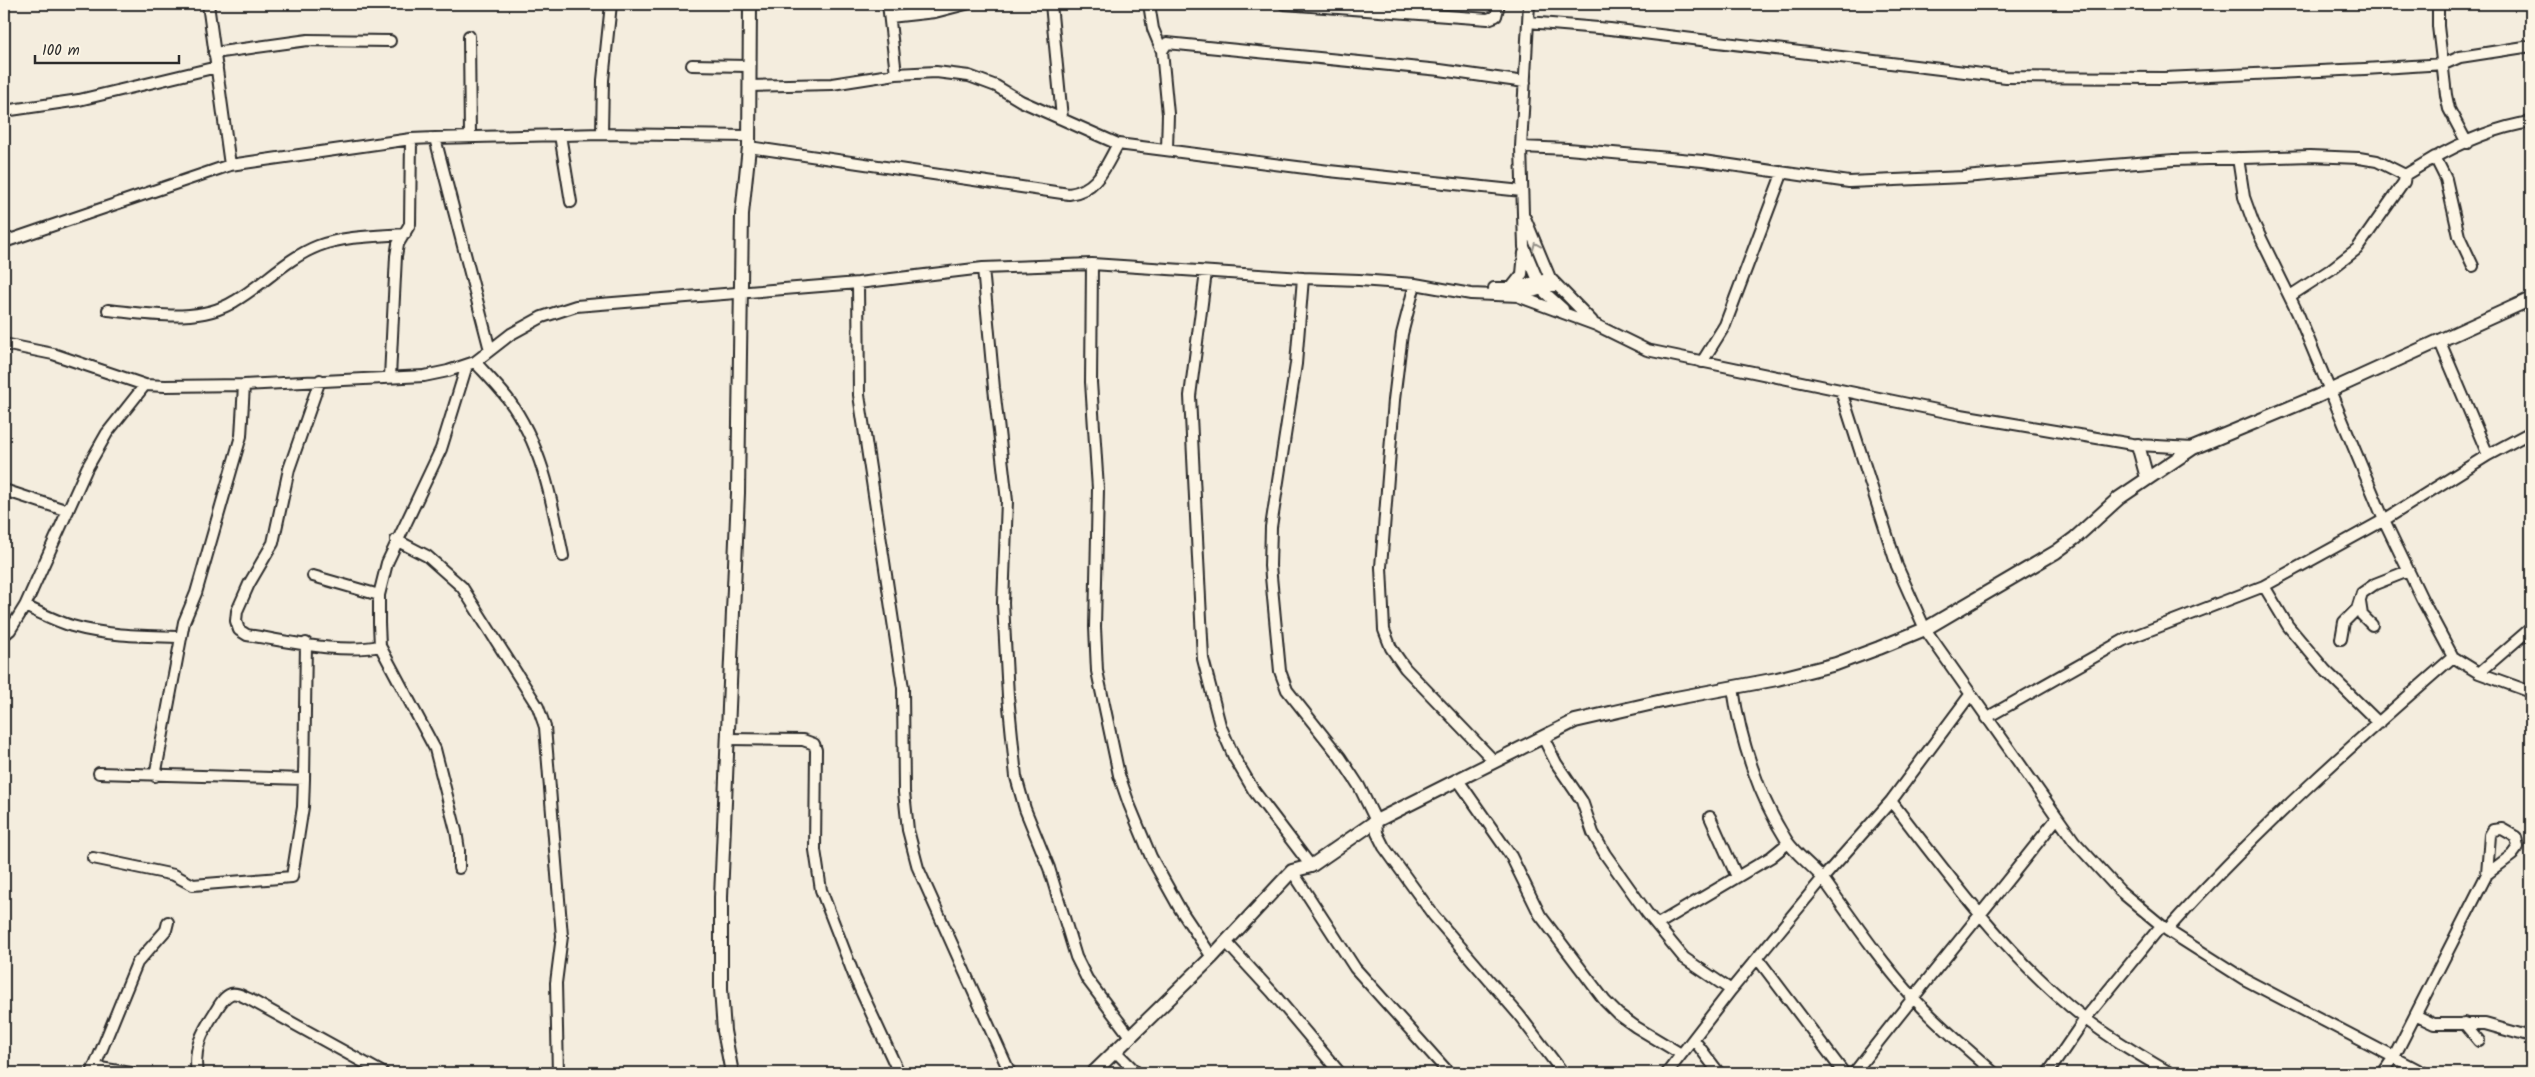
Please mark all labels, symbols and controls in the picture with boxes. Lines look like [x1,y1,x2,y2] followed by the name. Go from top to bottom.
[35,32,179,64] scale bar
[42,39,80,63] text: 100 m
[1532,242,1543,251] one-way arrow

